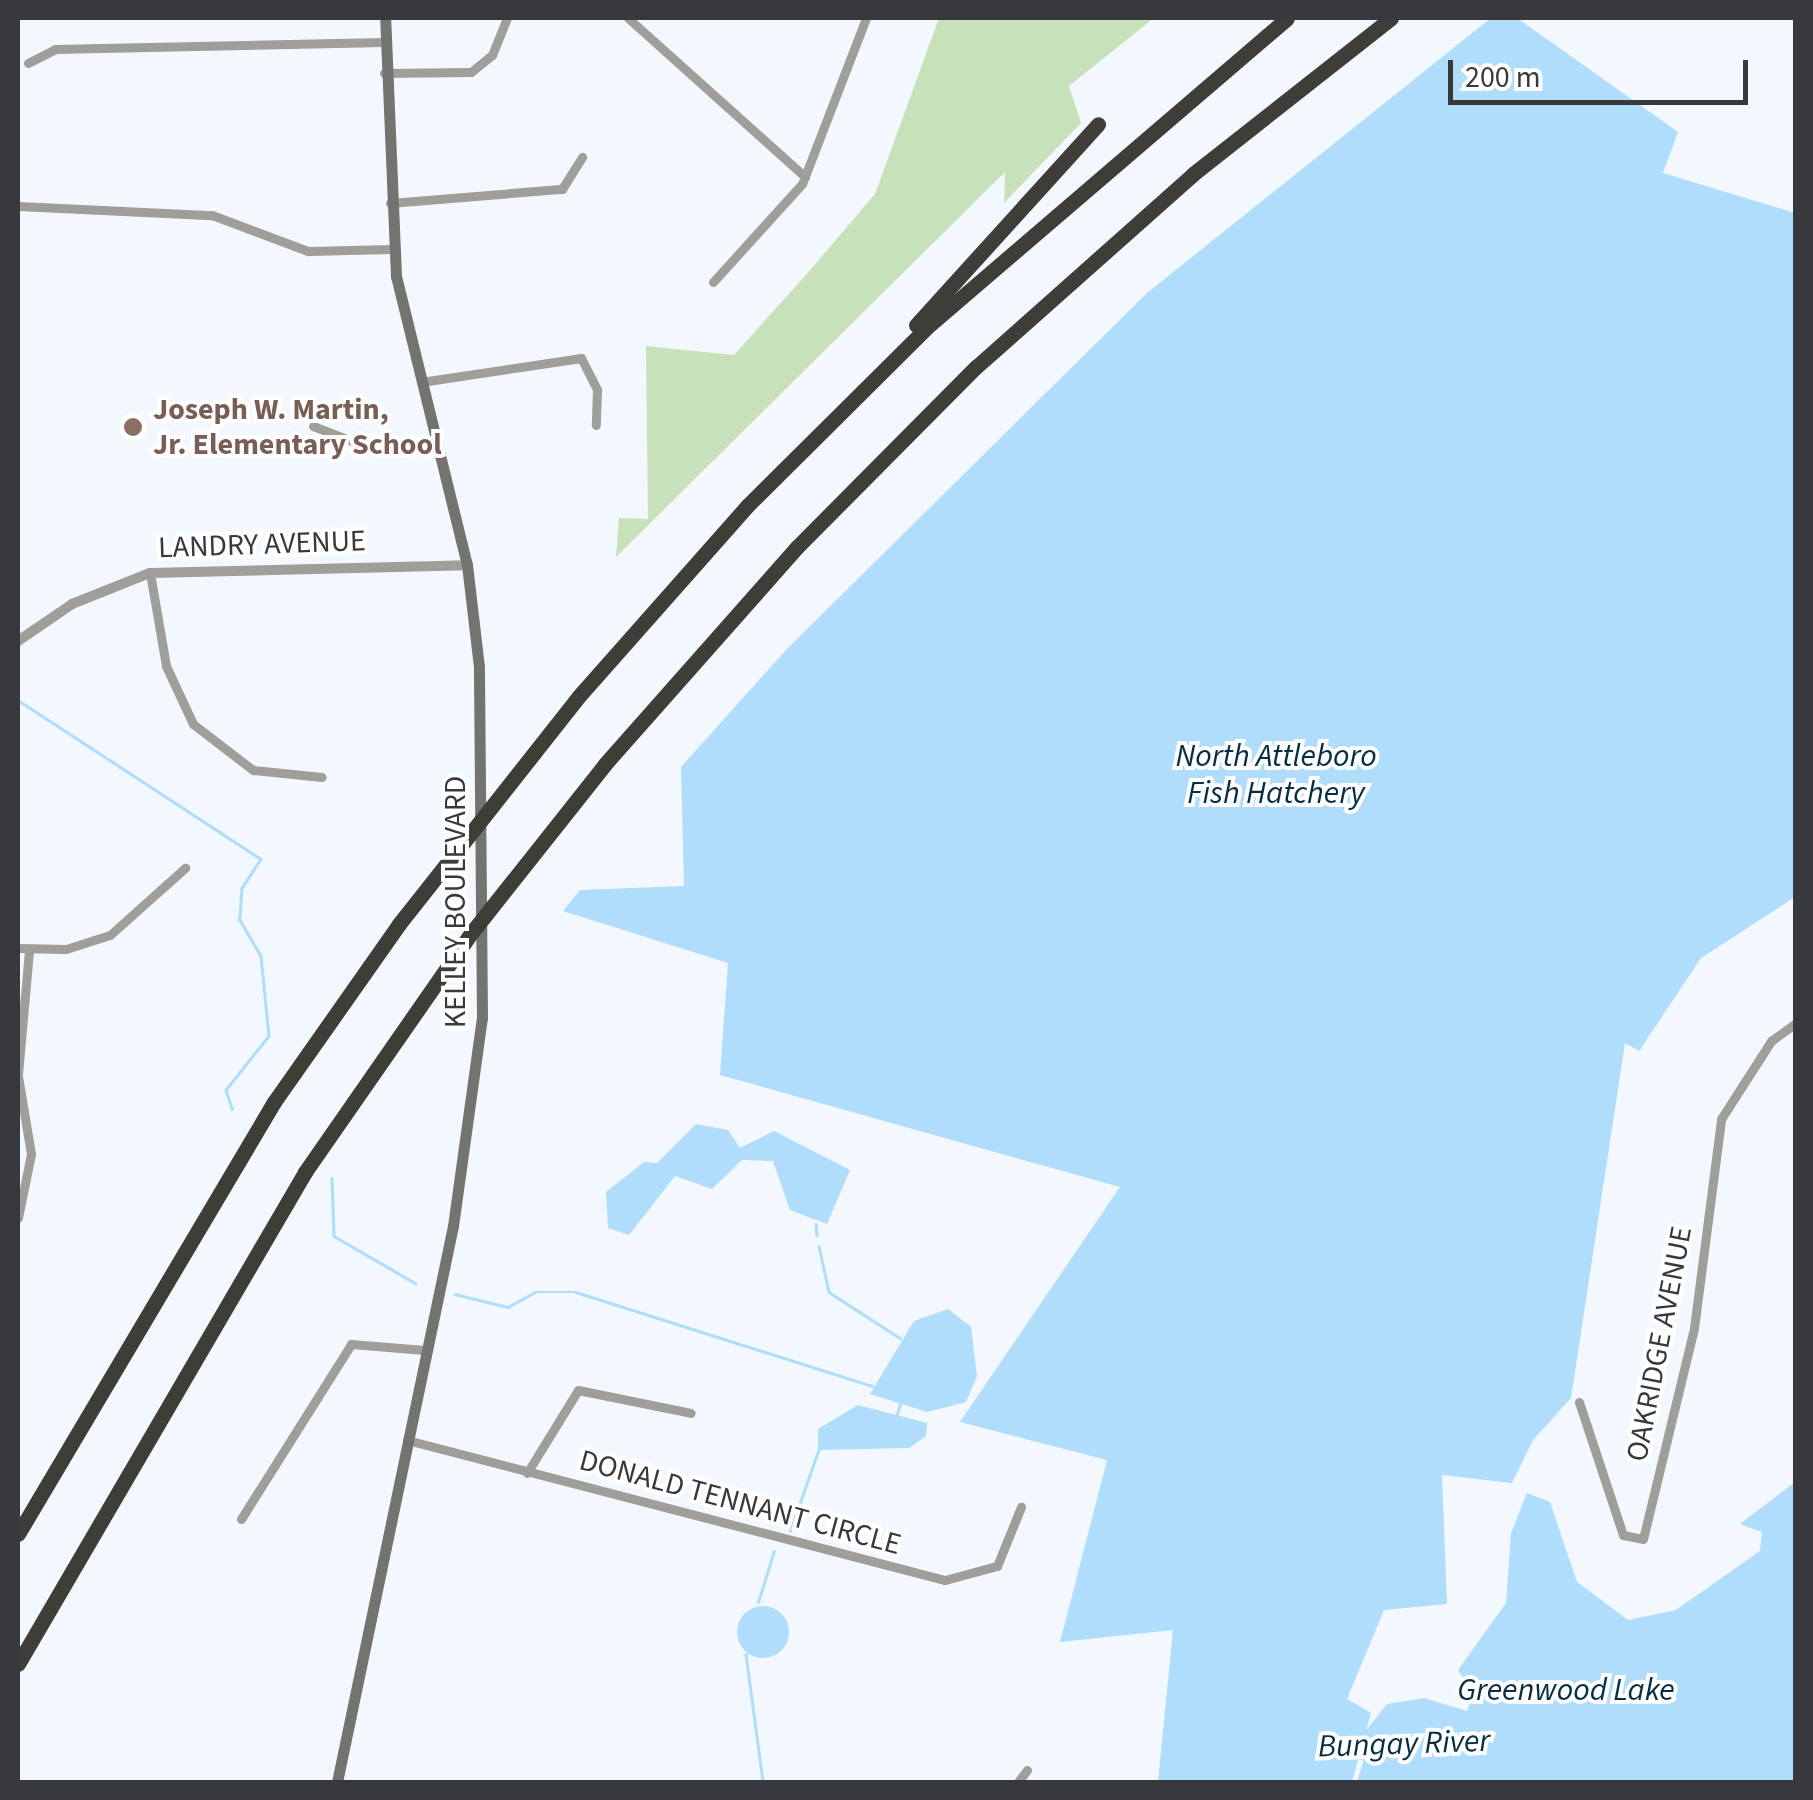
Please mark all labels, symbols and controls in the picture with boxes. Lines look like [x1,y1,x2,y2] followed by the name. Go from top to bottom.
[1453,40,1753,102] scale bar
[1465,56,1541,99] text: 200 m
[153,392,442,462] place label: Joseph W. Martin, Jr. Elementary School
[122,416,144,438] marker: Joseph W. Martin, Jr. Elementary School
[158,523,366,567] street label: LANDRY AVENUE
[1175,738,1377,813] water label: North Attleboro Fish Hatchery
[438,776,474,1028] street label: KELLEY BOULEVARD
[1620,1223,1700,1465] street label: OAKRIDGE AVENUE
[575,1443,905,1563] street label: DONALD TENNANT CIRCLE
[1457,1671,1675,1709] water label: Greenwood Lake
[1317,1722,1491,1766] water label: Bungay River

